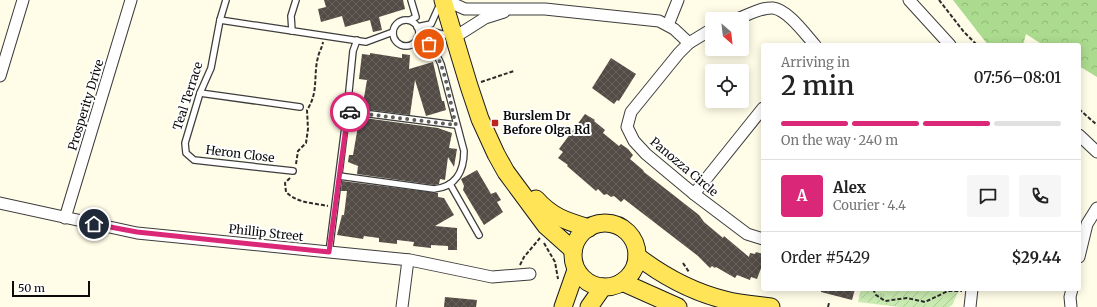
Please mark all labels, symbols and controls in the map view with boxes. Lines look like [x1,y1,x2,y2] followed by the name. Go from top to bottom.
[705,12,749,56] north arrow
[705,12,749,108] map controls
[412,27,446,61] pin
[418,33,440,55] icon: bag
[781,54,850,71] text: Arriving in
[65,58,106,152] street label: Prosperity Drive
[169,60,206,132] street label: Teal Terrace
[705,64,749,108] button: locate
[974,68,1061,87] text: 07:56–08:01
[781,69,854,102] text: 2 min
[330,92,370,132] courier
[339,101,361,123] icon: car
[503,108,591,137] place label: Burslem Dr Before Olga Rd
[490,118,500,128] marker: Burslem Dr Before Olga Rd
[781,132,898,149] text: On the way · 240 m
[647,134,721,199] street label: Panozza Circle
[205,142,275,165] street label: Heron Close
[967,175,1009,217] button: chat
[1019,175,1061,217] button: phone
[833,178,866,197] text: Alex
[797,186,807,205] text: A
[833,197,906,214] text: Courier · 4.4
[77,207,111,241] pin
[83,213,105,235] icon: home
[228,221,304,244] street label: Phillip Street
[781,248,870,267] text: Order #5429
[1011,248,1061,267] text: $29.44
[12,279,90,298] scale bar
[18,281,45,295] text: 50 m

